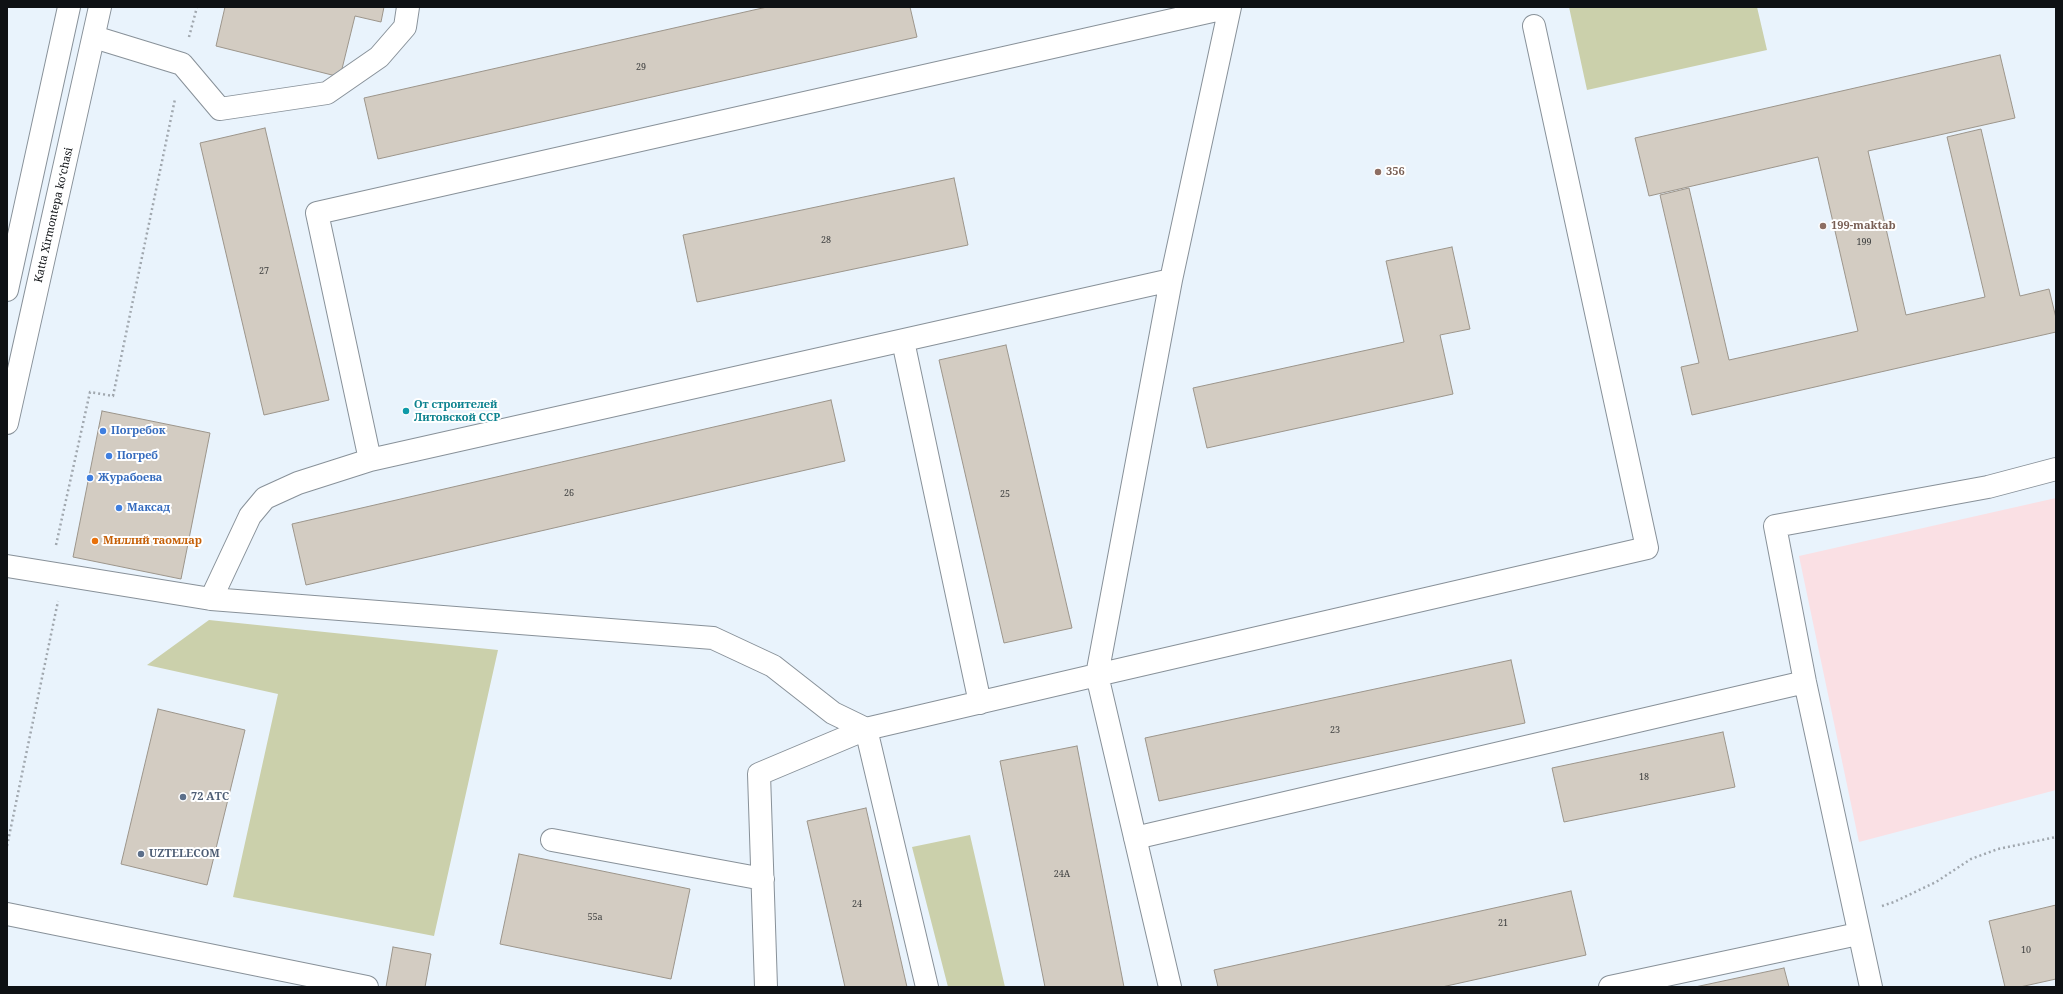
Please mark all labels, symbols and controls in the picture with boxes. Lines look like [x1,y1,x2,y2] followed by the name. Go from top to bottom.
[636,62,646,72] house number: 29
[32,146,76,284] street label: Katta Xirmontepa koʻchasi
[1386,165,1405,179] place label: 356
[1373,167,1383,177] marker: 356
[1831,219,1896,233] place label: 199-maktab
[1818,221,1828,231] marker: 199-maktab
[821,235,831,245] house number: 28
[1856,237,1872,247] house number: 199
[259,266,269,276] house number: 27
[414,398,500,424] place label: От строителей Литовской ССР
[401,406,411,416] marker: От строителей Литовской ССР
[111,424,165,438] place label: Погребок
[98,426,108,436] marker: Погребок
[117,449,158,463] place label: Погреб
[104,451,114,461] marker: Погреб
[98,471,162,485] place label: Журабоева
[85,473,95,483] marker: Журабоева
[564,488,574,498] house number: 26
[1000,489,1010,499] house number: 25
[127,501,170,515] place label: Максад
[114,503,124,513] marker: Максад
[103,534,202,548] place label: Миллий таомлар
[90,536,100,546] marker: Миллий таомлар
[1330,725,1340,735] house number: 23
[1639,772,1649,782] house number: 18
[191,790,229,804] place label: 72 АТС
[178,792,188,802] marker: 72 АТС
[149,847,220,861] place label: UZTELECOM
[136,849,146,859] marker: UZTELECOM
[1054,869,1070,879] house number: 24А
[852,899,862,909] house number: 24
[587,912,603,922] house number: 55а
[1498,918,1508,928] house number: 21
[2021,945,2031,955] house number: 10

